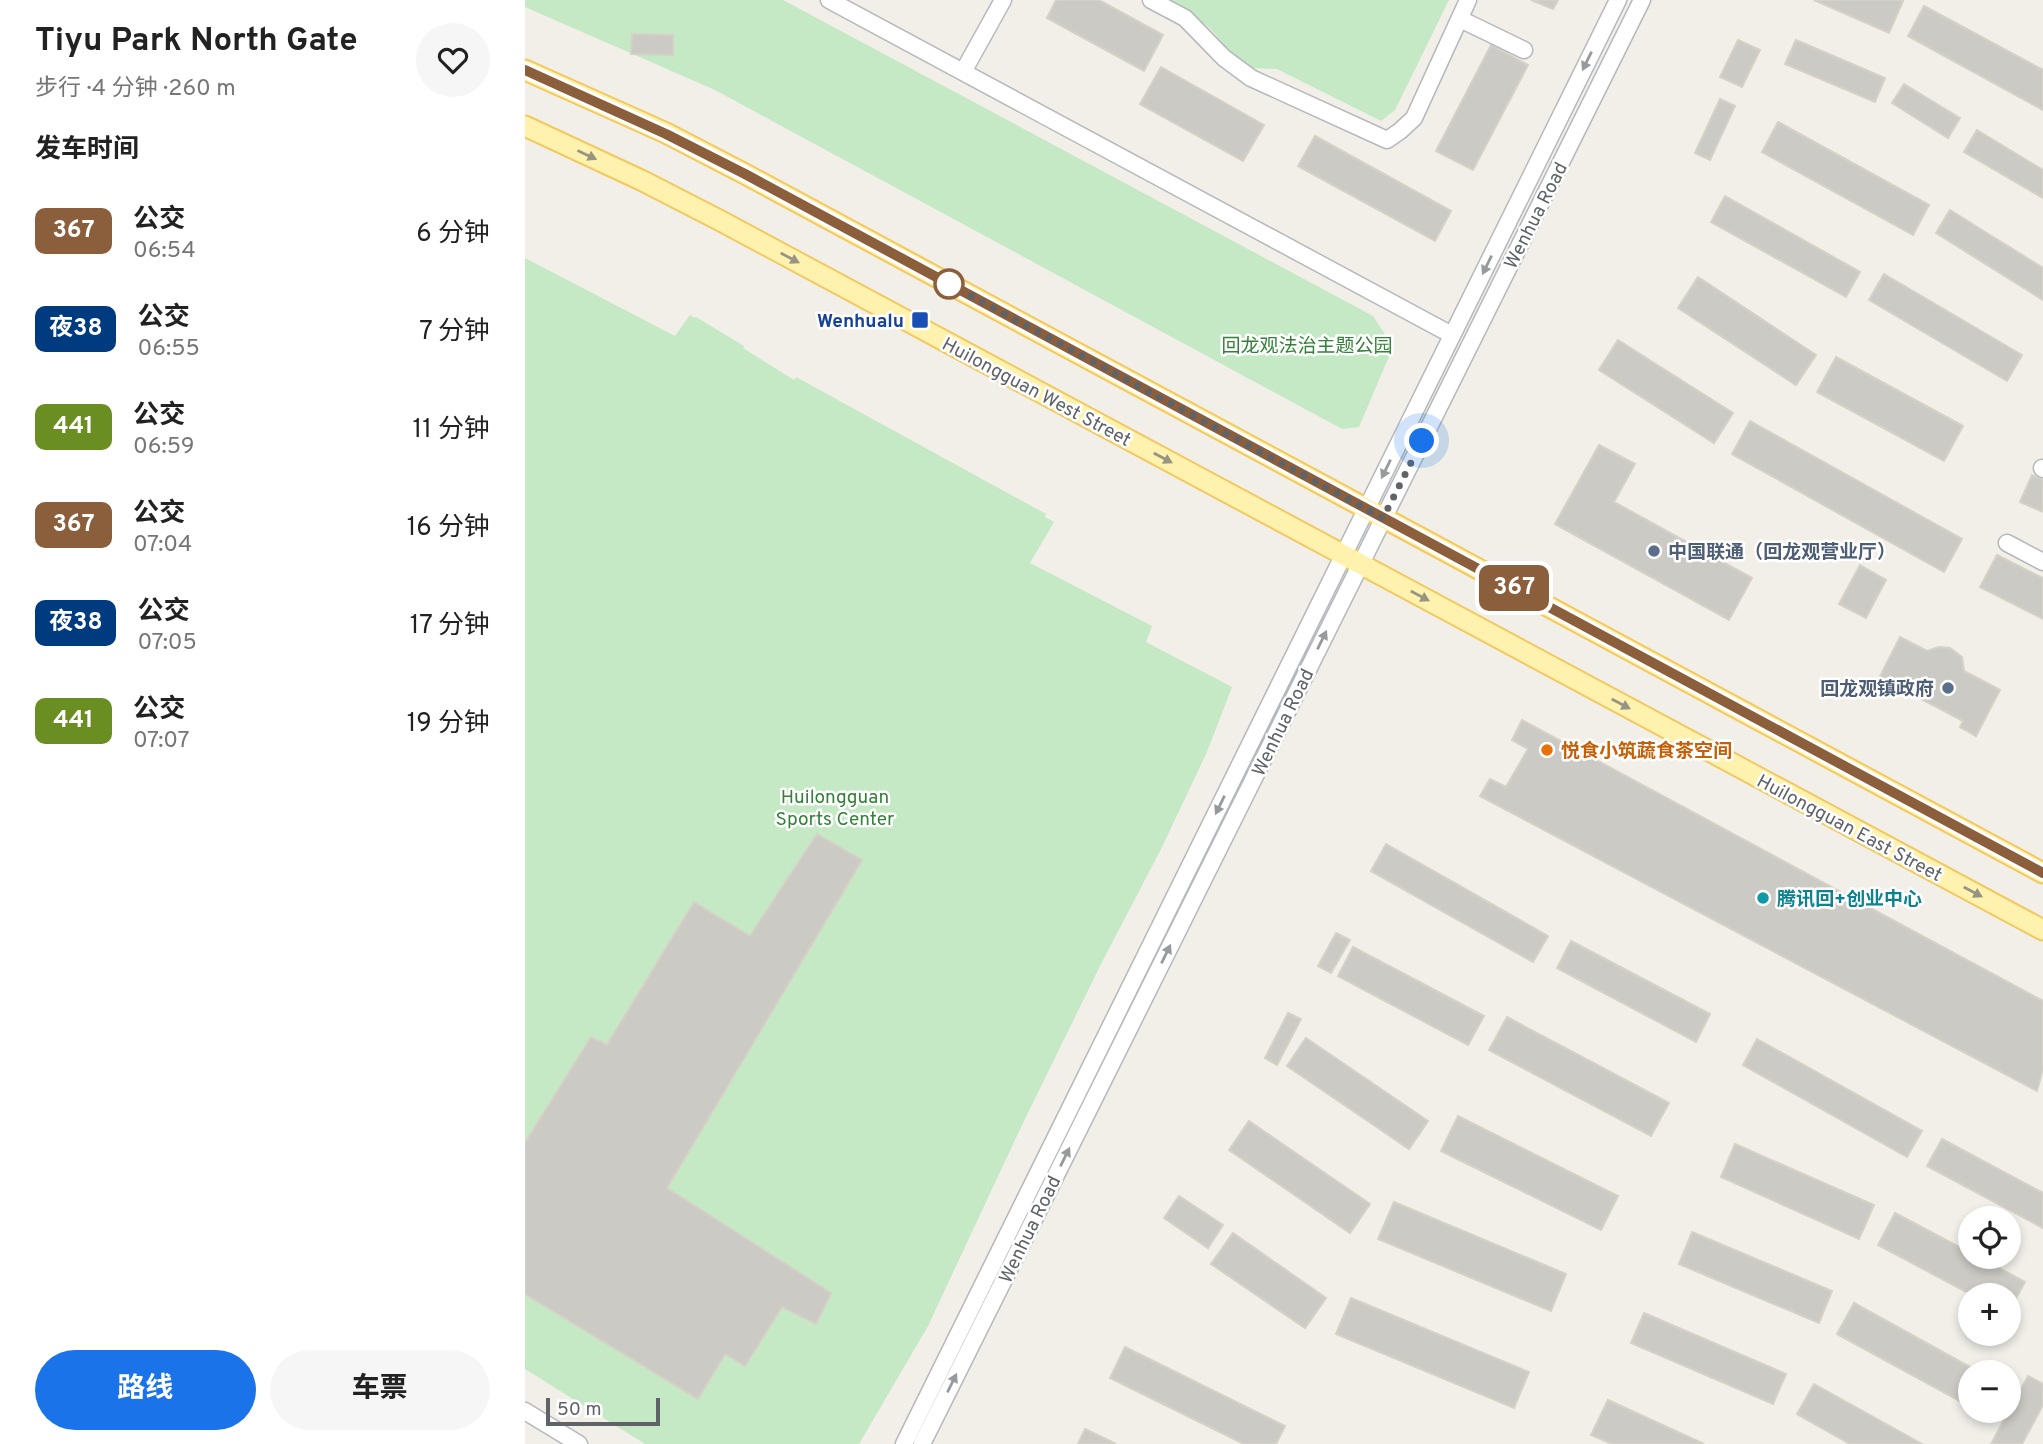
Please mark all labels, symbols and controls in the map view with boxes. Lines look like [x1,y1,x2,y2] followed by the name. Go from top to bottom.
[35,21,358,63] text: Tiyu Park North Gate
[416,23,490,97] button: heart
[1582,51,1593,71] one-way arrow
[35,75,236,104] text: 步行 · 4 分钟 · 260 m
[35,134,139,167] text: 发车时间
[577,149,597,161] one-way arrow
[1500,158,1574,273] street label: Wenhua Road
[133,204,185,237] text: 公交
[52,216,95,246] text: 367
[416,218,490,251] text: 6 分钟
[133,237,196,266] text: 06:54
[780,252,799,264] one-way arrow
[1481,255,1492,275] one-way arrow
[934,269,964,299] unlabelled marker
[137,302,190,335] text: 公交
[817,310,904,334] place label: Wenhualu
[910,310,930,330] marker: Wenhualu
[49,314,102,344] text: 夜38
[419,316,490,349] text: 7 分钟
[937,333,1135,453] street label: Huilongguan West Street
[137,335,200,364] text: 06:55
[1221,335,1393,359] park label: 回龙观法治主题公园
[133,400,185,433] text: 公交
[53,412,94,442] text: 441
[412,414,490,447] text: 11 分钟
[1404,423,1439,458] your location
[133,433,194,462] text: 06:59
[1153,452,1173,464] one-way arrow
[1380,459,1391,479] one-way arrow
[133,498,185,531] text: 公交
[52,510,95,540] text: 367
[407,512,490,545] text: 16 分钟
[133,531,192,560] text: 07:04
[1668,541,1896,565] place label: 中国联通（回龙观营业厅）
[1646,543,1662,559] marker: 中国联通（回龙观营业厅）
[1474,565,1554,611] line badge: 367
[1493,573,1535,603] text: 367
[1411,590,1431,602] one-way arrow
[137,596,190,629] text: 公交
[49,608,102,638] text: 夜38
[410,610,490,643] text: 17 分钟
[137,629,197,658] text: 07:05
[1316,630,1328,650] one-way arrow
[1247,665,1320,781] street label: Wenhua Road
[1820,678,1934,702] place label: 回龙观镇政府
[1940,680,1956,696] marker: 回龙观镇政府
[133,694,185,727] text: 公交
[1611,698,1631,710] one-way arrow
[53,706,94,736] text: 441
[407,708,490,741] text: 19 分钟
[133,727,189,756] text: 07:07
[1561,740,1732,764] place label: 悦食小筑蔬食茶空间
[1539,742,1555,758] marker: 悦食小筑蔬食茶空间
[1752,770,1946,888] street label: Huilongguan East Street
[776,786,895,832] park label: Huilongguan Sports Center
[1214,795,1226,815] one-way arrow
[1963,886,1983,898] one-way arrow
[1777,888,1922,912] place label: 腾讯回+创业中心
[1755,890,1771,906] marker: 腾讯回+创业中心
[1161,944,1172,964] one-way arrow
[1059,1147,1070,1167] one-way arrow
[994,1172,1067,1288] street label: Wenhua Road
[1958,1206,2021,1423] map controls
[1958,1206,2021,1269] button: locate
[1958,1283,2021,1346] button: +
[35,1350,256,1430] button: 路线
[270,1350,490,1430] button: 车票
[1958,1360,2021,1423] button: −
[947,1373,958,1393] one-way arrow
[546,1395,660,1427] scale bar
[557,1398,602,1422] text: 50 m

